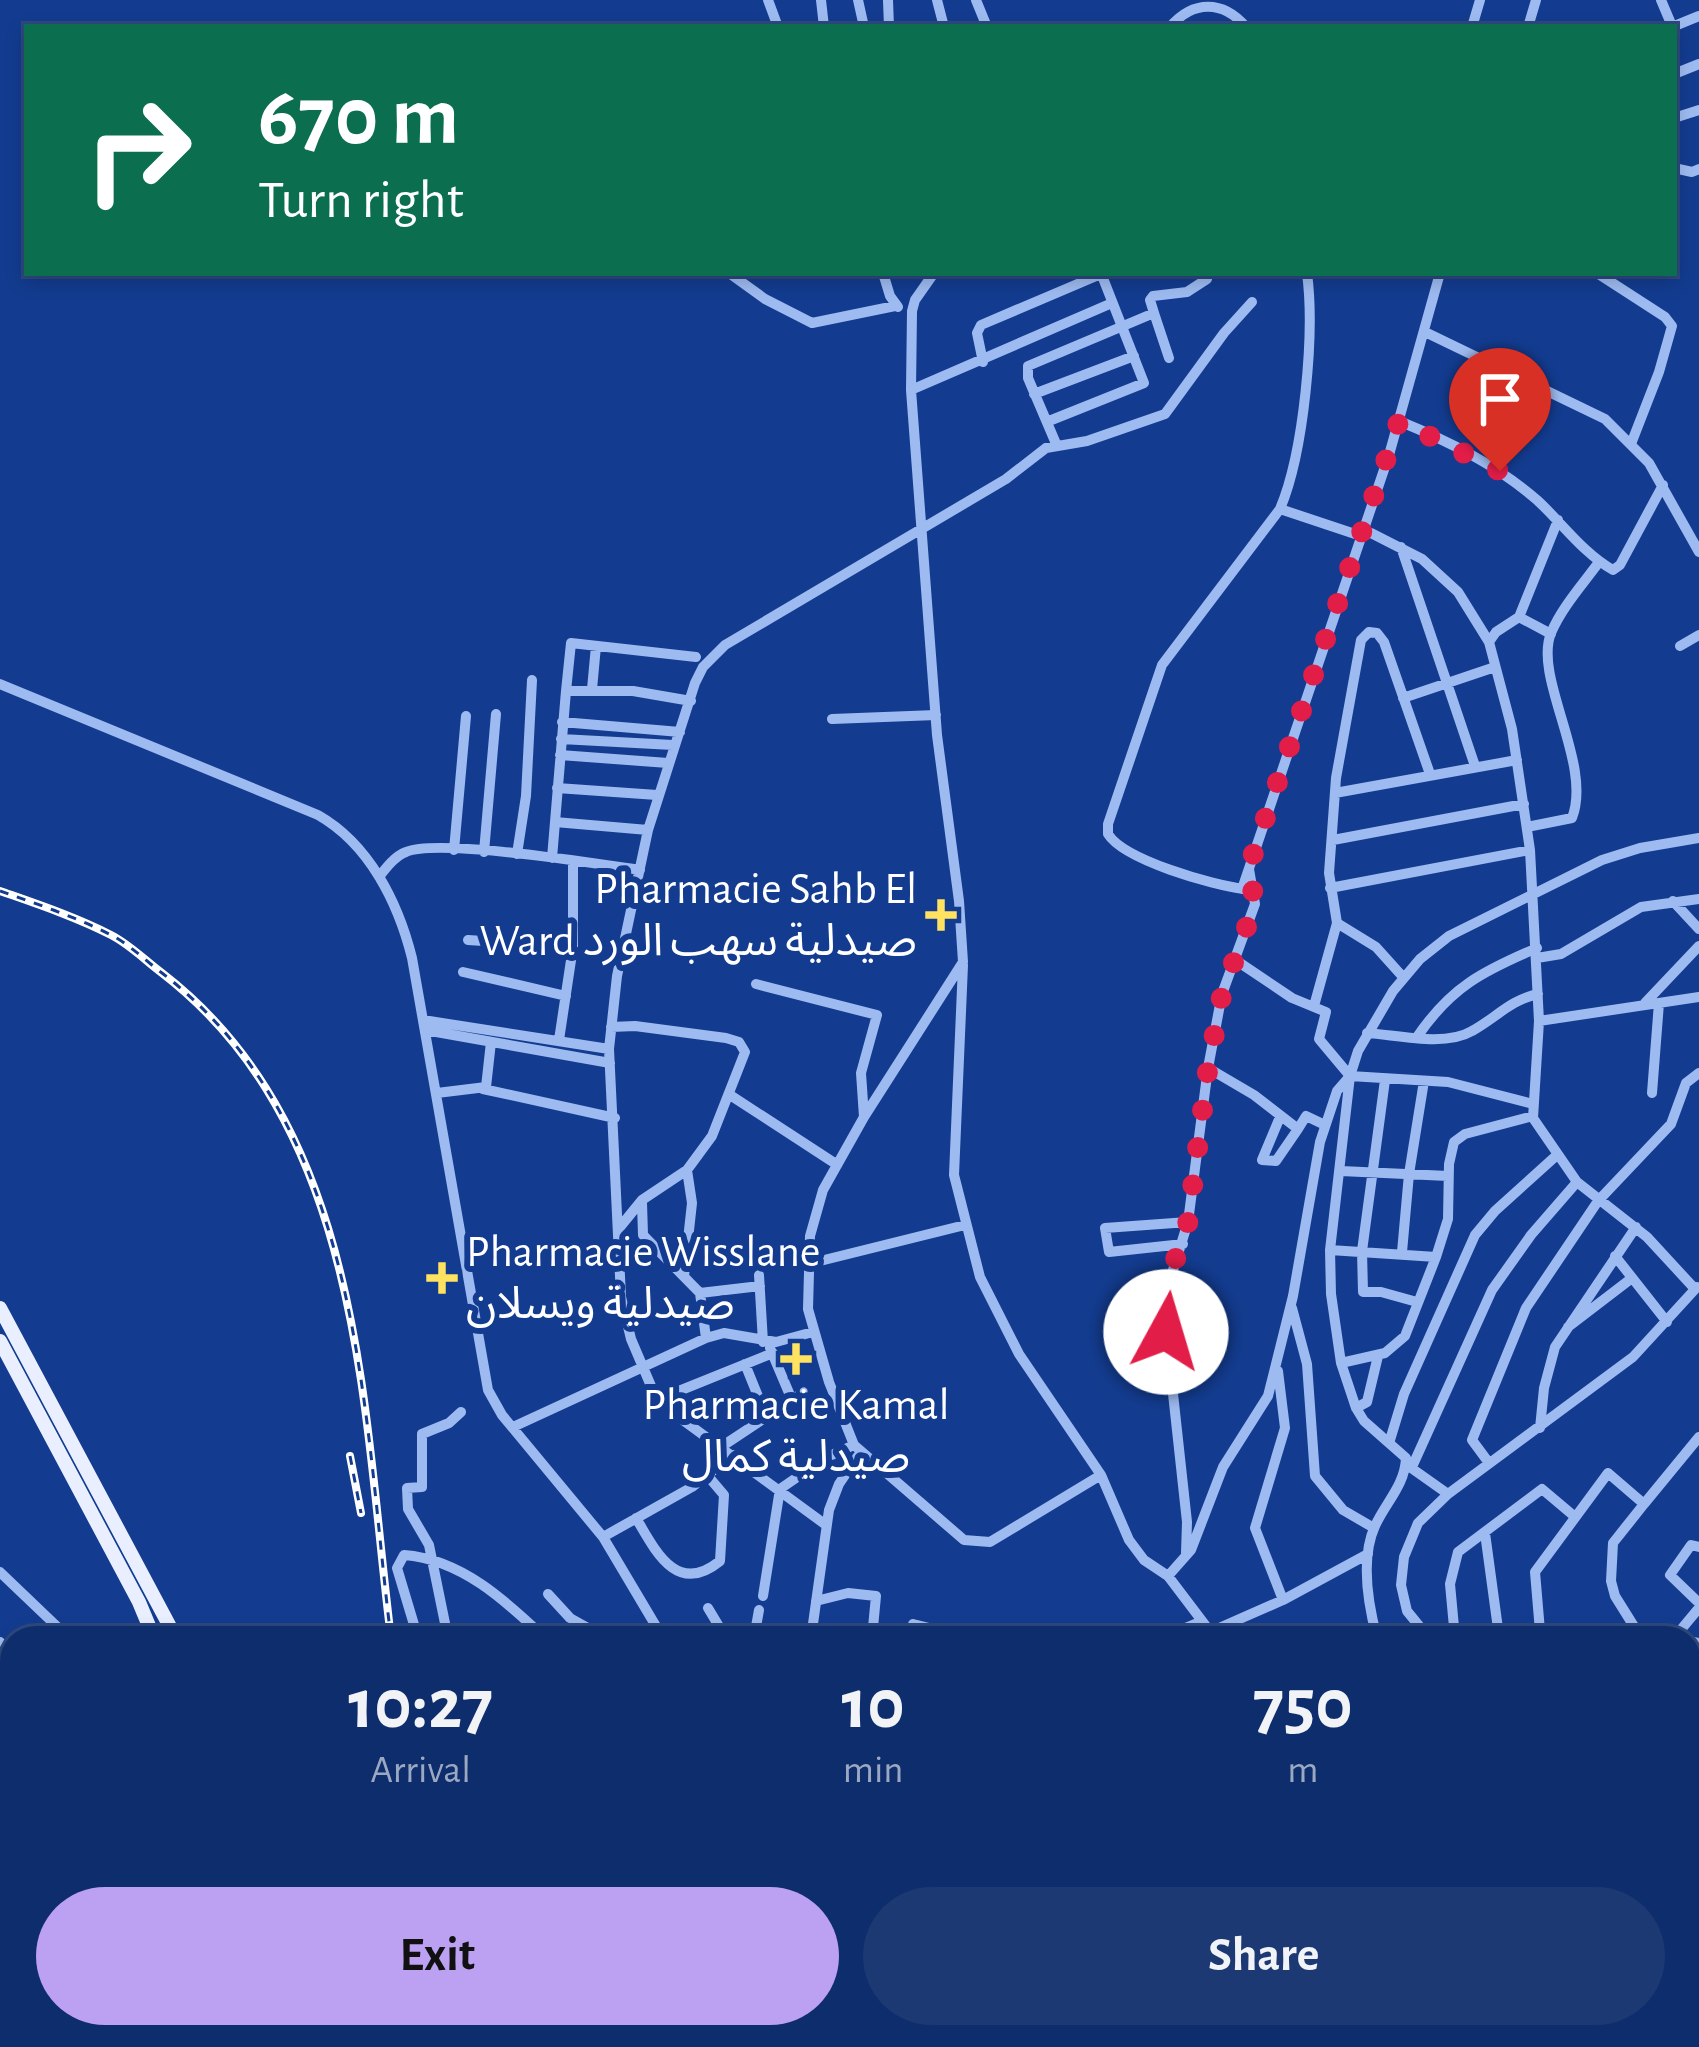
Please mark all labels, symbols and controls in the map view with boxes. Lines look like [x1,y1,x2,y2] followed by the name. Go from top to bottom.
[60,72,216,228] icon: right
[258,76,459,160] text: 670 m
[258,174,464,228] text: Turn right
[1449,348,1551,471] pin
[1467,366,1533,432] icon: arrive
[480,867,917,966] place label: Pharmacie Sahb El Ward صيدلية سهب الورد
[928,902,954,928] marker: Pharmacie Sahb El Ward صيدلية سهب الورد
[466,1230,821,1328] place label: Pharmacie Wisslane صيدلية ويسلان
[429,1265,455,1291] marker: Pharmacie Wisslane صيدلية ويسلان
[1103,1269,1229,1395] position arrow
[783,1346,809,1372] marker: Pharmacie Kamal صيدلية كمال
[642,1383,950,1482] place label: Pharmacie Kamal صيدلية كمال
[348,1669,493,1741] text: 10:27
[841,1669,905,1741] text: 10
[1253,1669,1353,1741] text: 750
[371,1751,471,1790] text: Arrival
[843,1751,903,1790] text: min
[1287,1751,1319,1790] text: m
[36,1887,839,2025] button: Exit
[863,1887,1665,2025] button: Share

